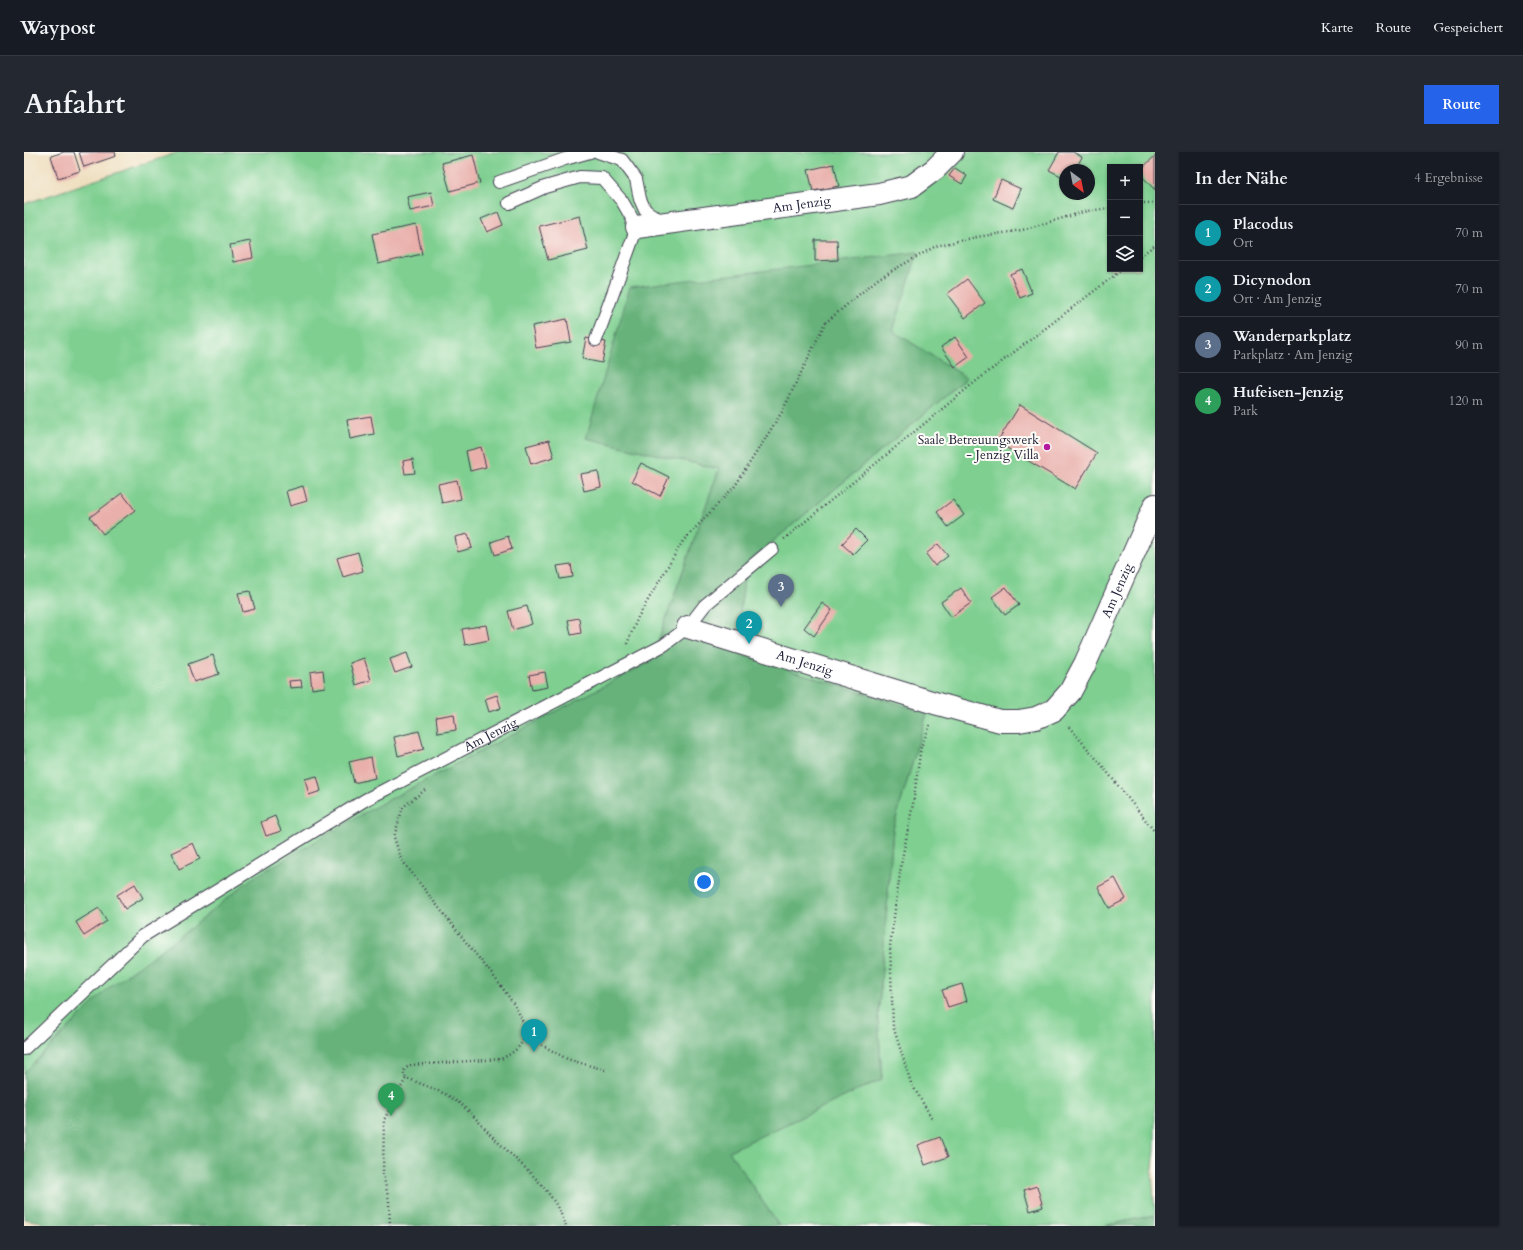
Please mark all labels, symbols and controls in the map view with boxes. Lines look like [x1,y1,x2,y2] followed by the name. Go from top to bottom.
[20,15,95,41] text: Waypost
[1321,18,1353,37] text: Karte
[1375,18,1411,37] text: Route
[1433,18,1503,37] text: Gespeichert
[24,85,125,123] text: Anfahrt
[1424,85,1499,124] button: Route
[1059,164,1095,200] north arrow
[1107,164,1143,272] map controls
[1107,164,1143,200] button: +
[1195,167,1288,190] text: In der Nähe
[1414,169,1483,187] text: 4 Ergebnisse
[771,192,832,217] street label: Am Jenzig
[1107,200,1143,236] button: −
[1233,214,1293,234] text: Placodus
[1205,224,1211,242] text: 1
[1455,224,1483,242] text: 70 m
[1233,234,1253,252] text: Ort
[1107,236,1143,272] button: layers
[1233,270,1311,290] text: Dicynodon
[1205,280,1211,298] text: 2
[1455,280,1483,298] text: 70 m
[1233,290,1322,308] text: Ort · Am Jenzig
[1233,326,1351,346] text: Wanderparkplatz
[1205,336,1211,354] text: 3
[1455,336,1483,354] text: 90 m
[1233,346,1352,364] text: Parkplatz · Am Jenzig
[1233,382,1343,402] text: Hufeisen-Jenzig
[1205,392,1211,410] text: 4
[1449,392,1483,410] text: 120 m
[1233,402,1258,420] text: Park
[918,431,1039,464] place label: Saale Betreuungswerk - Jenzig Villa
[1042,442,1052,452] marker: Saale Betreuungswerk - Jenzig Villa
[1097,560,1138,621] street label: Am Jenzig
[768,574,794,607] pin: 3
[736,611,762,644] pin: 2
[774,646,836,680] street label: Am Jenzig
[461,713,521,756] street label: Am Jenzig
[694,872,714,892] your location
[521,1019,547,1052] pin: 1
[378,1083,404,1116] pin: 4

